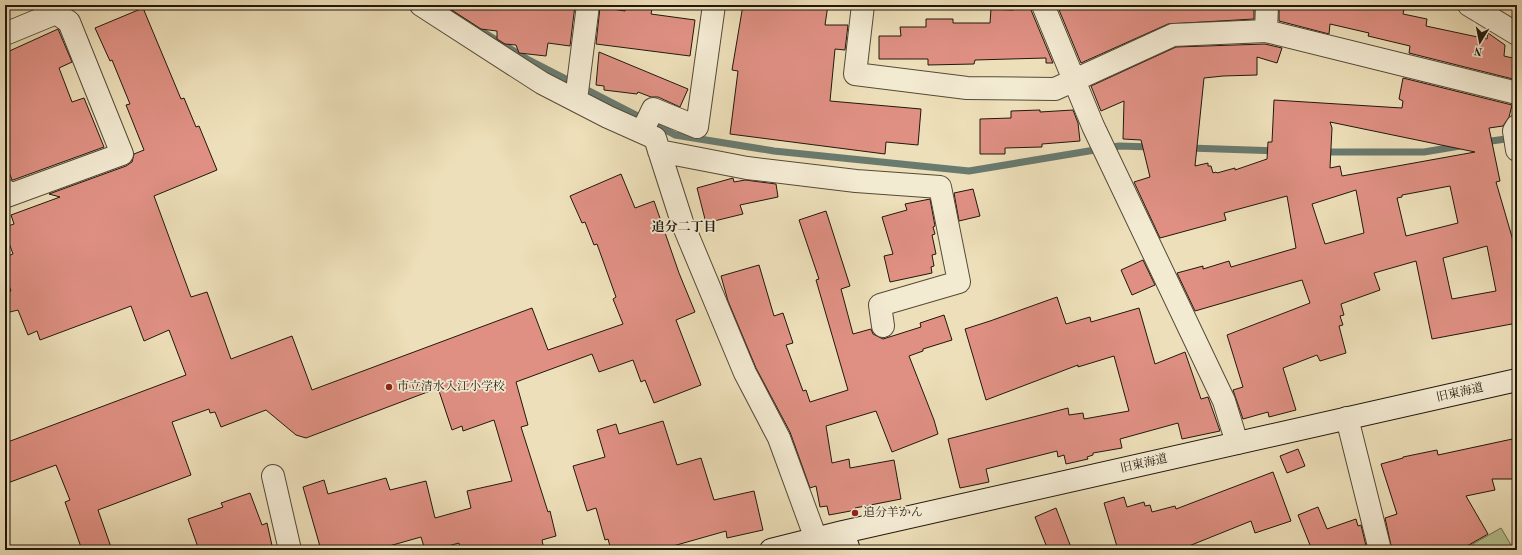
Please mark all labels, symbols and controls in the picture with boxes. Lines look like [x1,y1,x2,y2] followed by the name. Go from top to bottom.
[1460,22,1500,62] north arrow
[1473,44,1484,57] text: N
[651,219,717,234] district label: 追分二丁目
[397,379,505,393] place label: 市立清水入江小学校
[1435,380,1485,404] street label: 旧東海道
[384,382,394,392] marker: 市立清水入江小学校
[1119,451,1169,475] street label: 旧東海道
[863,505,923,519] place label: 追分羊かん
[850,508,860,518] marker: 追分羊かん

